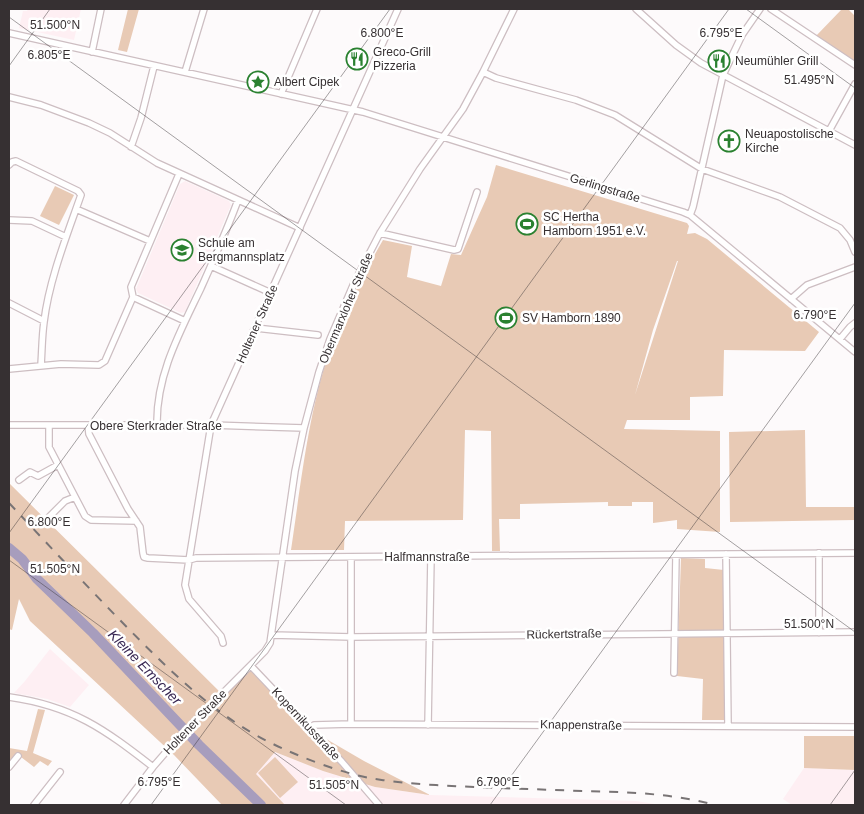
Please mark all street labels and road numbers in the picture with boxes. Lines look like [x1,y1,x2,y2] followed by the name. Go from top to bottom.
[568,171,642,205] street label: Gerlingstraße
[316,250,376,366] street label: Obermarxloher Straße
[233,282,281,366] street label: Holtener Straße
[90,419,222,433] street label: Obere Sterkrader Straße
[384,550,470,564] street label: Halfmannstraße
[526,626,602,642] street label: Rückertstraße
[269,685,343,763] street label: Kopernikusstraße
[161,686,230,757] street label: Holtener Straße
[540,717,622,733] street label: Knappenstraße

